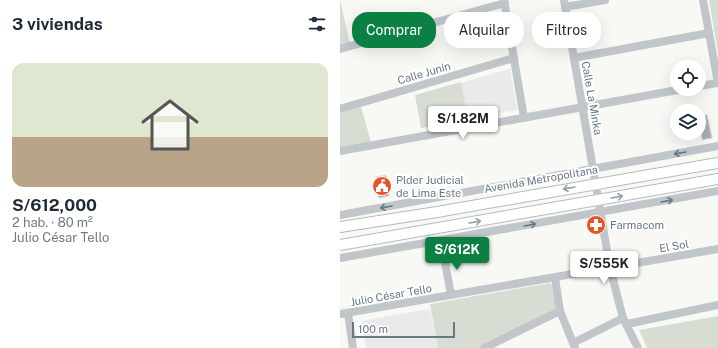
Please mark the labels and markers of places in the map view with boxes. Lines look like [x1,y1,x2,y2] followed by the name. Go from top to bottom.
[426,106,500,140] pin: S/1.82M
[396,174,464,199] place label: Plder Judicial de Lima Este
[371,175,393,197] public building icon: Plder Judicial de Lima Este
[585,214,607,236] pharmacy icon: Farmacom
[610,219,664,231] place label: Farmacom
[424,237,490,271] pin: S/612K
[571,251,637,285] pin: S/555K

